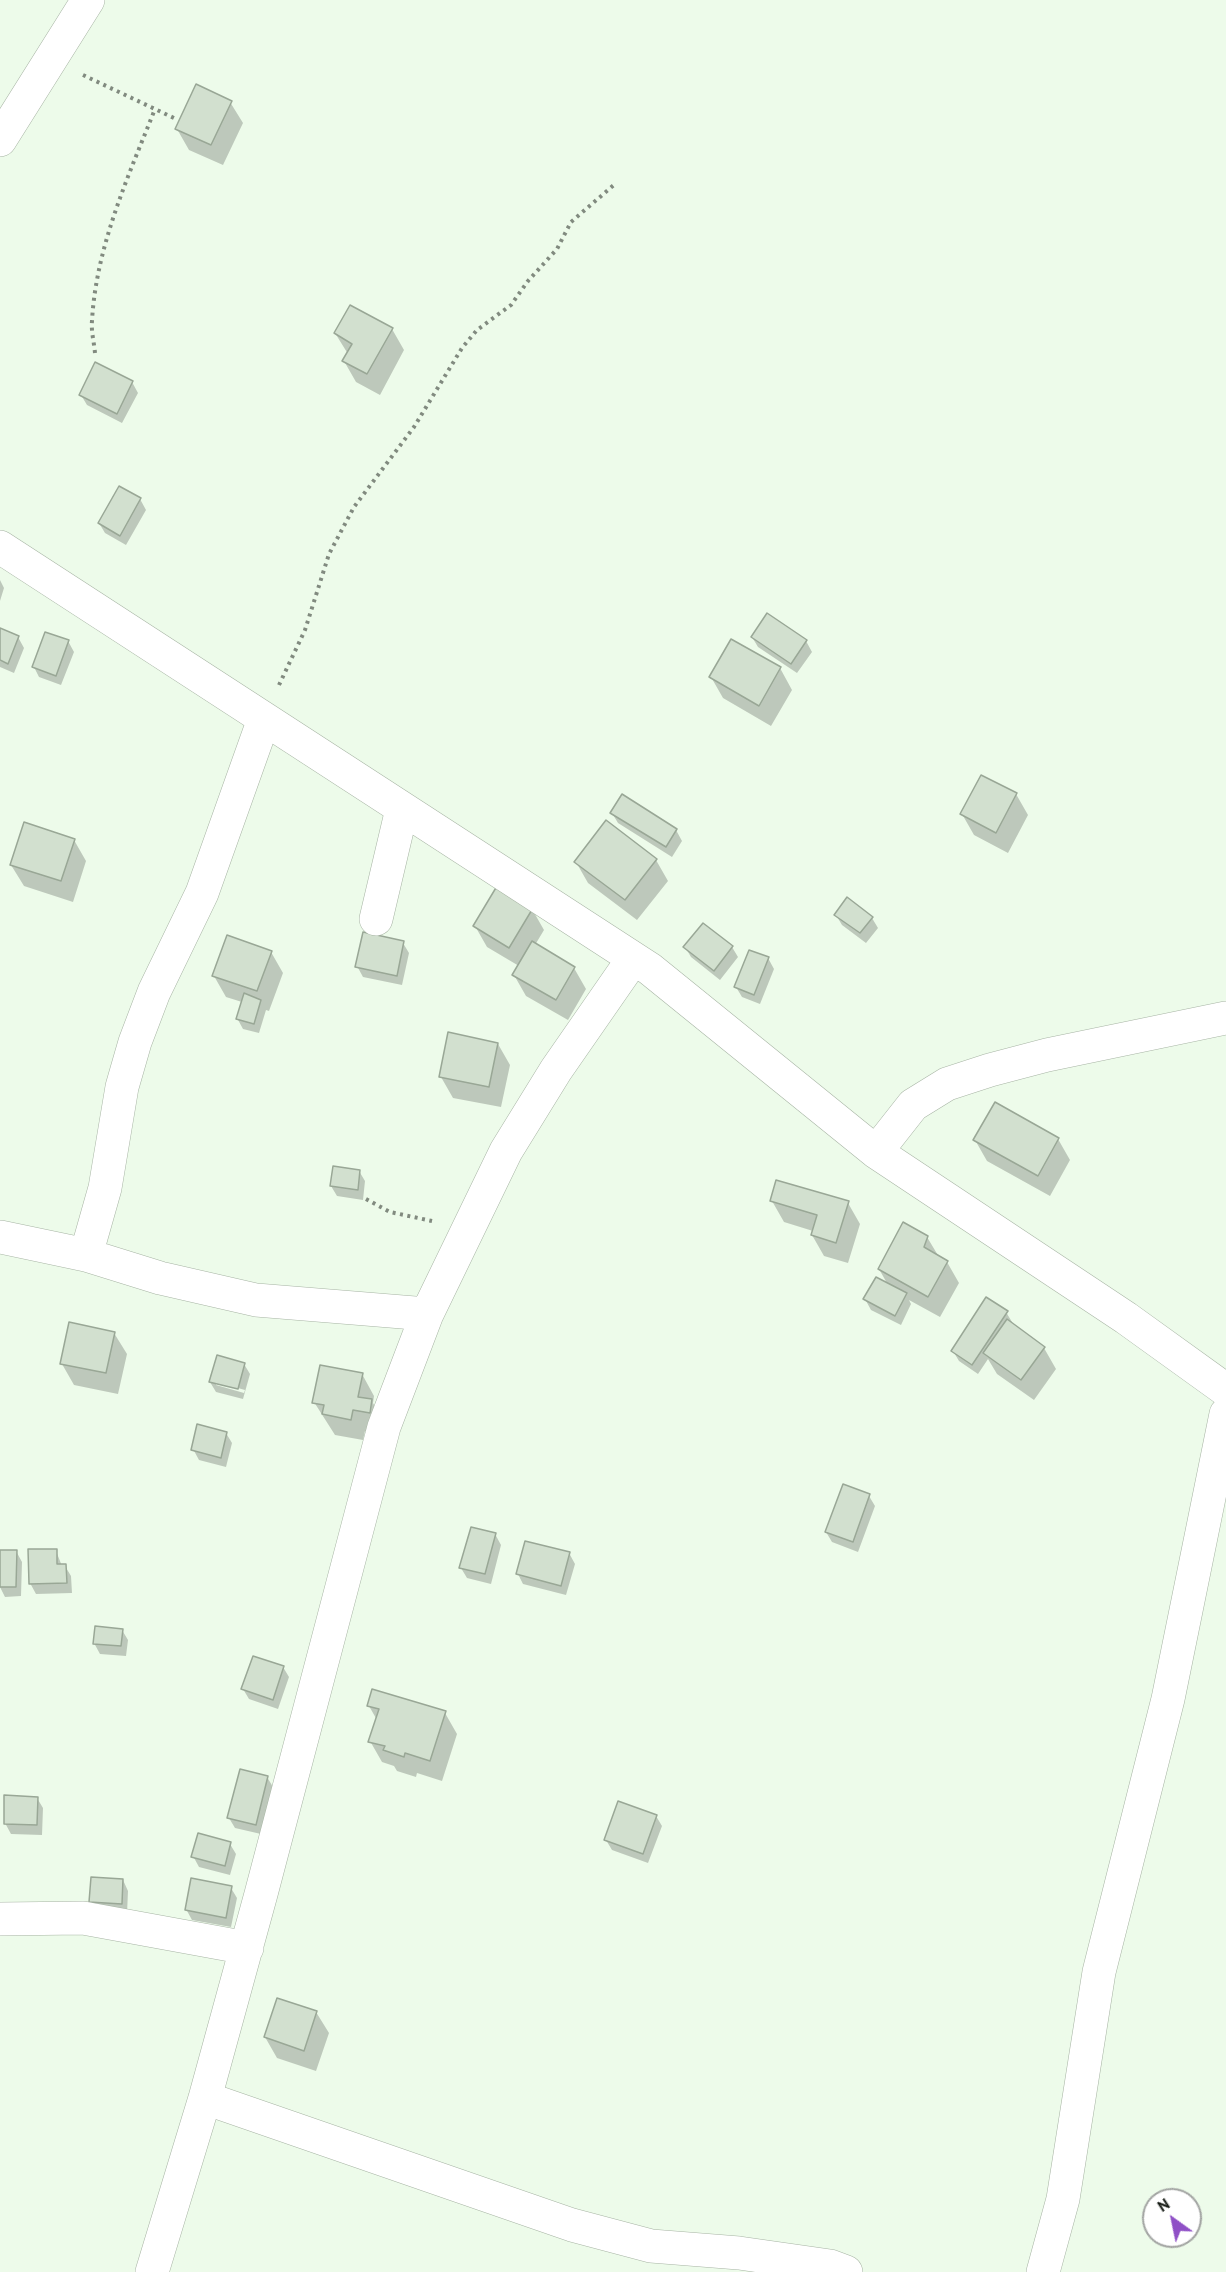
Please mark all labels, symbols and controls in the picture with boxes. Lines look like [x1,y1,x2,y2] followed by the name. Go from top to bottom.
[1142,2188,1202,2248] north arrow
[1153,2193,1173,2216] text: N

